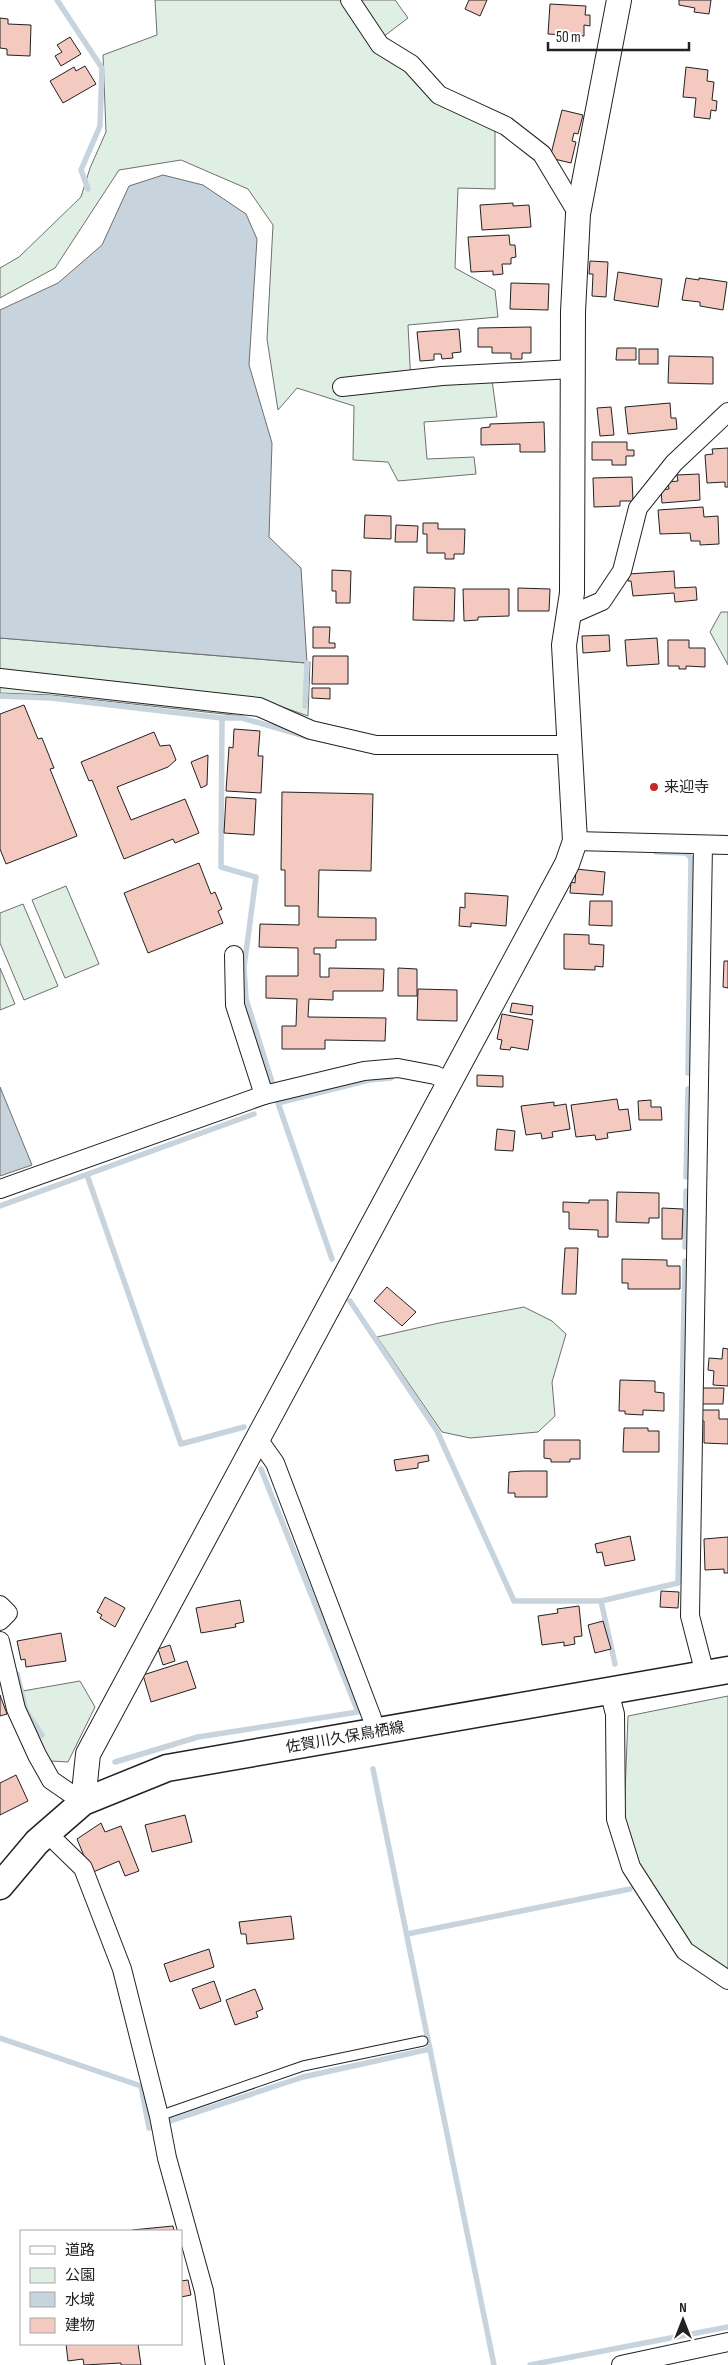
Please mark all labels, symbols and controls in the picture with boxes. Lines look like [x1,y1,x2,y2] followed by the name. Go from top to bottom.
[548,20,689,52] scale bar
[556,28,581,47] text: 50 m
[664,778,709,797] place label: 来迎寺
[648,781,660,793] marker: 来迎寺
[284,1718,406,1757] street label: 佐賀川久保鳥栖線
[20,2230,182,2345] legend
[65,2241,95,2260] text: 道路
[65,2266,95,2285] text: 公園
[65,2291,95,2310] text: 水域
[658,2295,708,2345] north arrow
[679,2299,687,2316] text: N
[65,2316,95,2335] text: 建物

